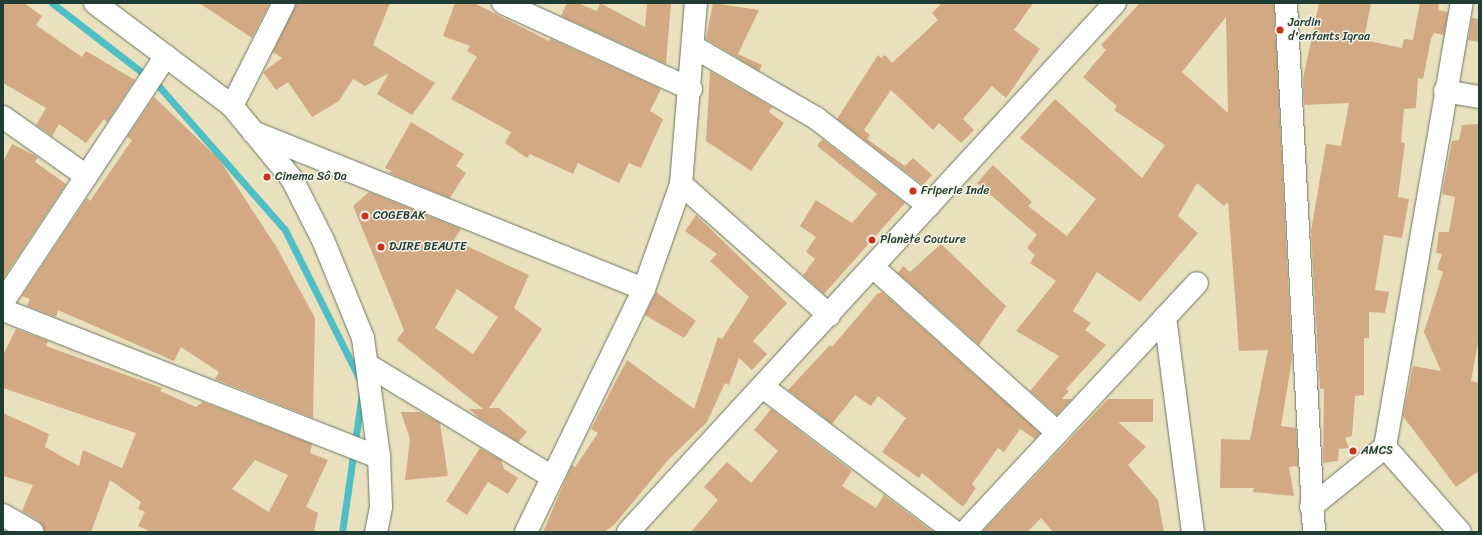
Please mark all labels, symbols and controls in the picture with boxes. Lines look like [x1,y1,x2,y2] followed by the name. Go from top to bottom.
[1288,16,1370,44] place label: Jardin d'enfants Iqraa
[1275,25,1285,35] marker: Jardin d'enfants Iqraa
[275,170,347,184] place label: Cinema Sô Da
[262,172,272,182] marker: Cinema Sô Da
[921,184,990,198] place label: Friperie Inde
[908,186,918,196] marker: Friperie Inde
[373,209,425,223] place label: COGEBAK
[360,211,370,221] marker: COGEBAK
[880,233,966,247] place label: Planète Couture
[867,235,877,245] marker: Planète Couture
[389,240,466,254] place label: DJIRE BEAUTE
[376,242,386,252] marker: DJIRE BEAUTE
[1361,444,1393,458] place label: AMCS
[1348,446,1358,456] marker: AMCS

